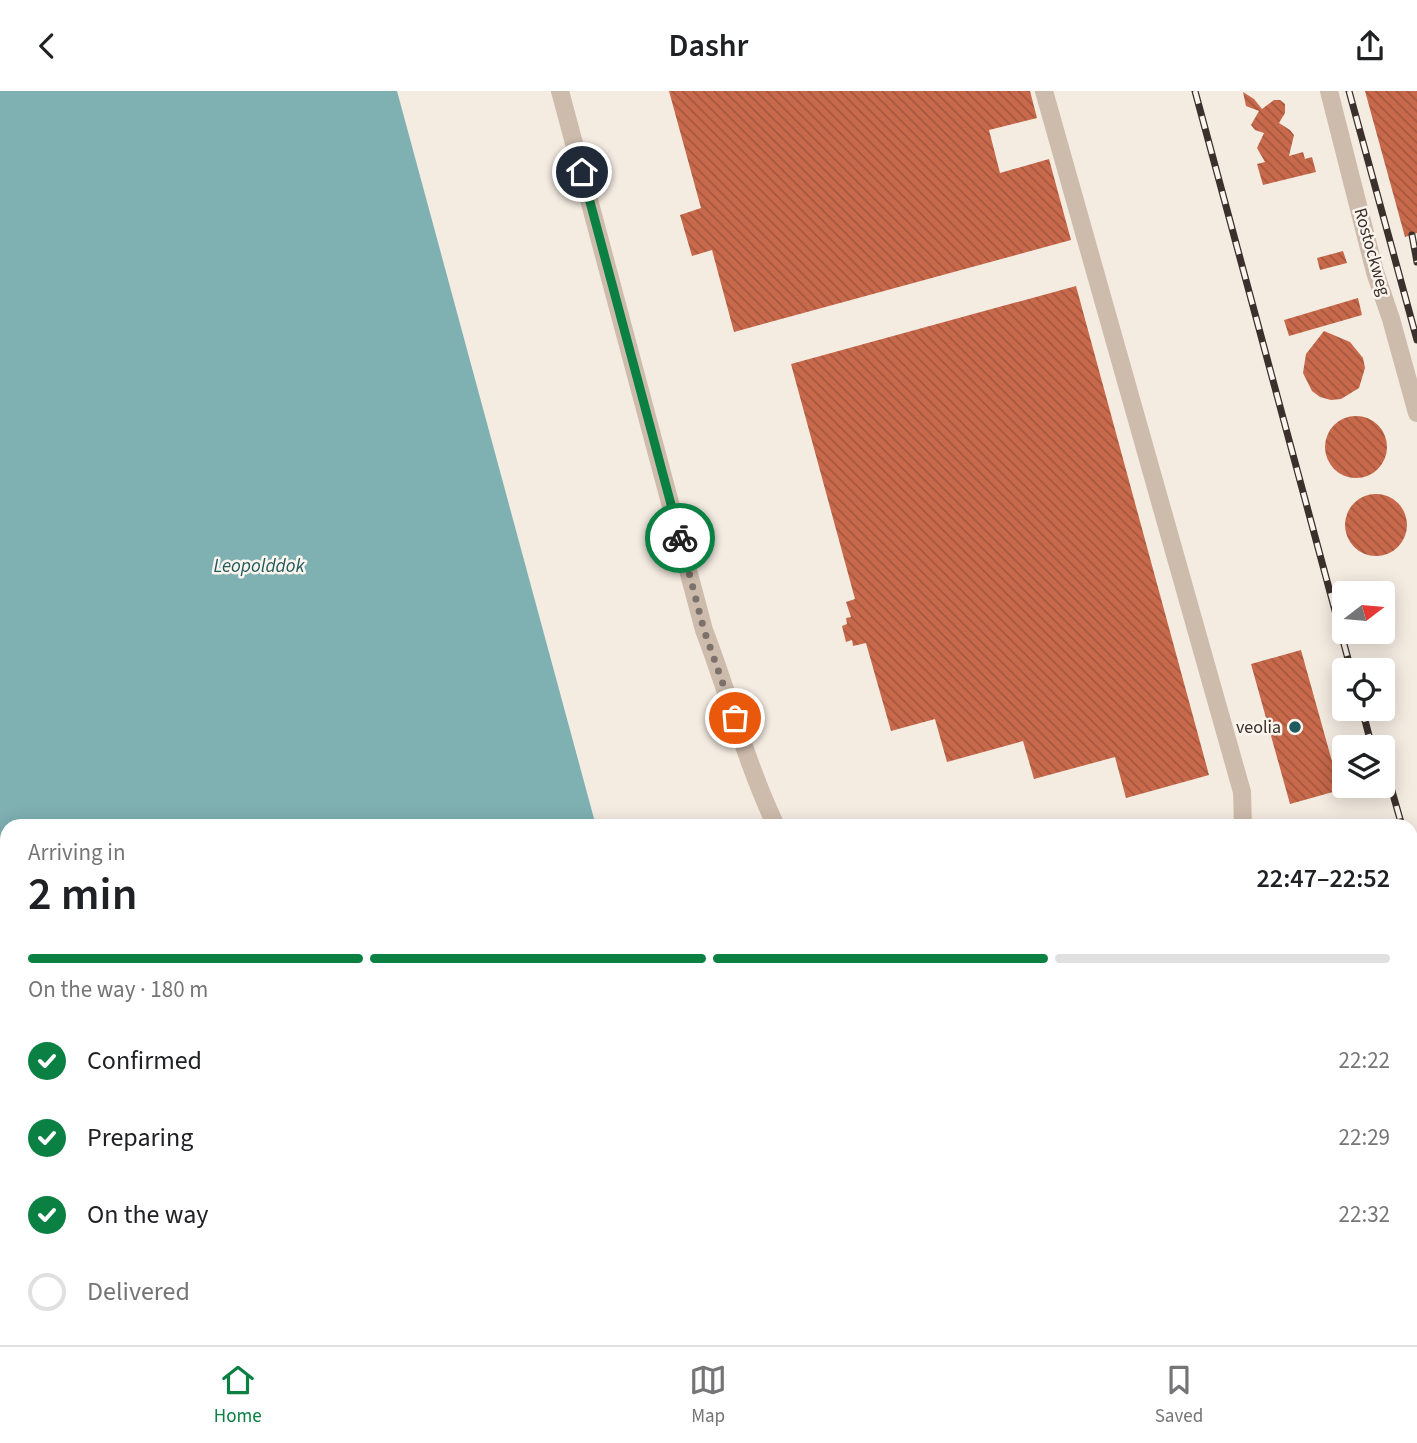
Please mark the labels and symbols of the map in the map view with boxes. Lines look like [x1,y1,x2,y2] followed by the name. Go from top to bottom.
[552,142,612,202] pin
[1348,205,1396,299] street label: Rostockweg
[645,503,715,573] courier
[213,553,306,580] water label: Leopolddok
[1332,581,1395,644] north arrow
[705,688,765,748] pin
[1236,715,1281,740] place label: veolia
[1287,719,1303,735] marker: veolia

